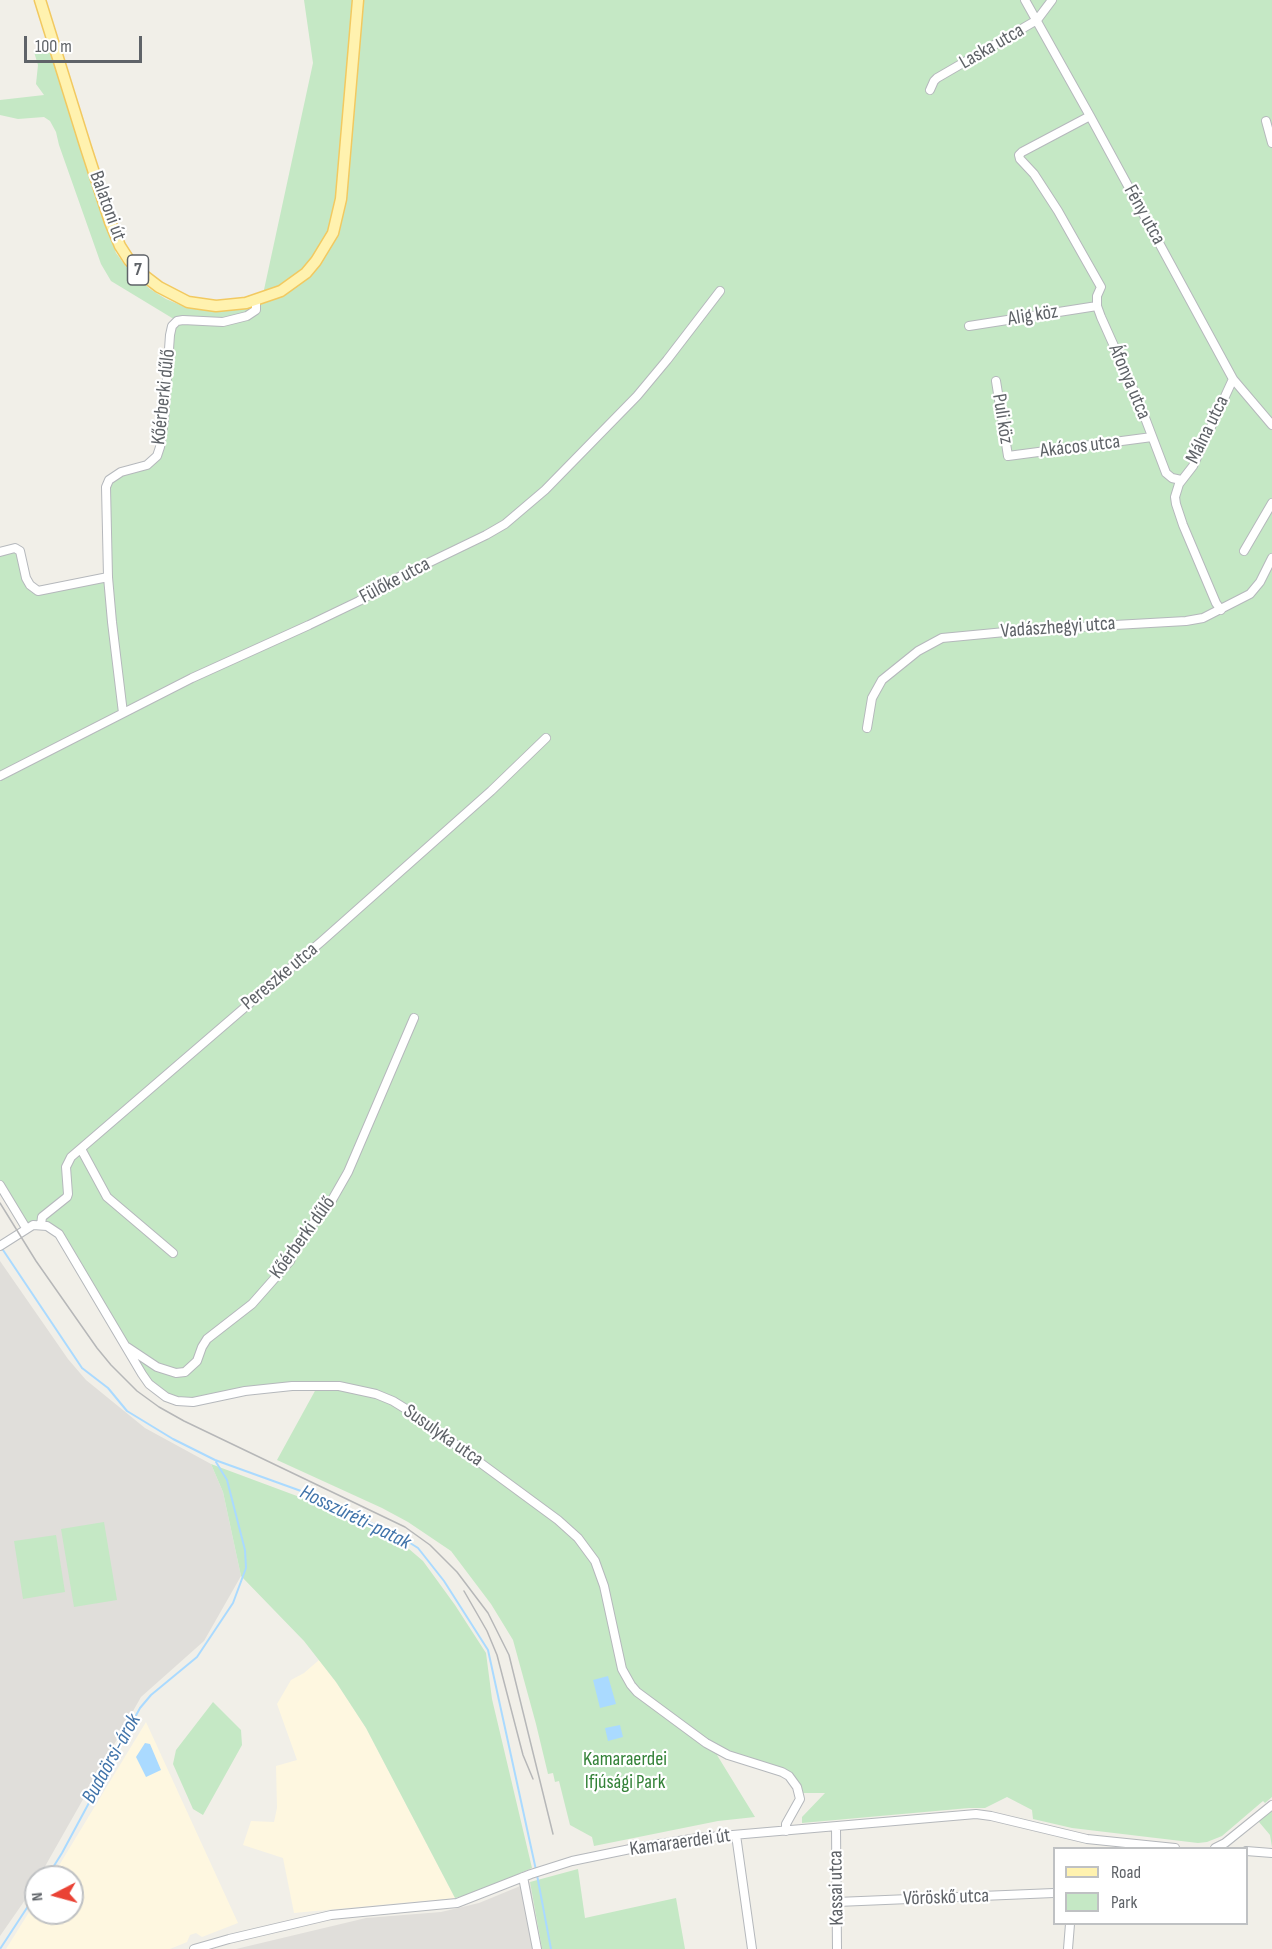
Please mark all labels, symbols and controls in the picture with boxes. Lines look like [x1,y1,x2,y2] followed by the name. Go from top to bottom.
[955,19,1029,75] street label: Laska utca
[27,24,146,62] scale bar
[35,36,72,57] text: 100 m
[83,168,131,244] street label: Balatoni út
[1118,181,1170,249] street label: Fény utca
[128,255,148,285] road number: 7
[1006,300,1060,332] street label: Alig köz
[1103,341,1155,423] street label: Áfonya utca
[147,348,181,446] street label: Kőérberki dűlő
[986,392,1018,446] street label: Puli köz
[1181,392,1235,468] street label: Málna utca
[1039,430,1121,464] street label: Akácos utca
[356,553,434,609] street label: Fülőke utca
[1000,612,1116,644] street label: Vadászhegyi utca
[237,938,323,1016] street label: Pereszke utca
[265,1192,341,1284] street label: Kőérberki dűlő
[398,1400,488,1472] street label: Susulyka utca
[295,1480,415,1556] water label: Hosszúréti-patak
[77,1710,147,1808] water label: Budaörsi-árok
[583,1748,667,1795] park label: Kamaraerdei Ifjúsági Park
[628,1824,732,1862] street label: Kamaraerdei út
[1053,1847,1248,1925] legend
[824,1850,850,1926] street label: Kassai utca
[1111,1862,1141,1883] text: Road
[24,1865,84,1925] north arrow
[903,1885,989,1911] street label: Vöröskő utca
[28,1891,47,1902] text: N
[1111,1892,1137,1913] text: Park

